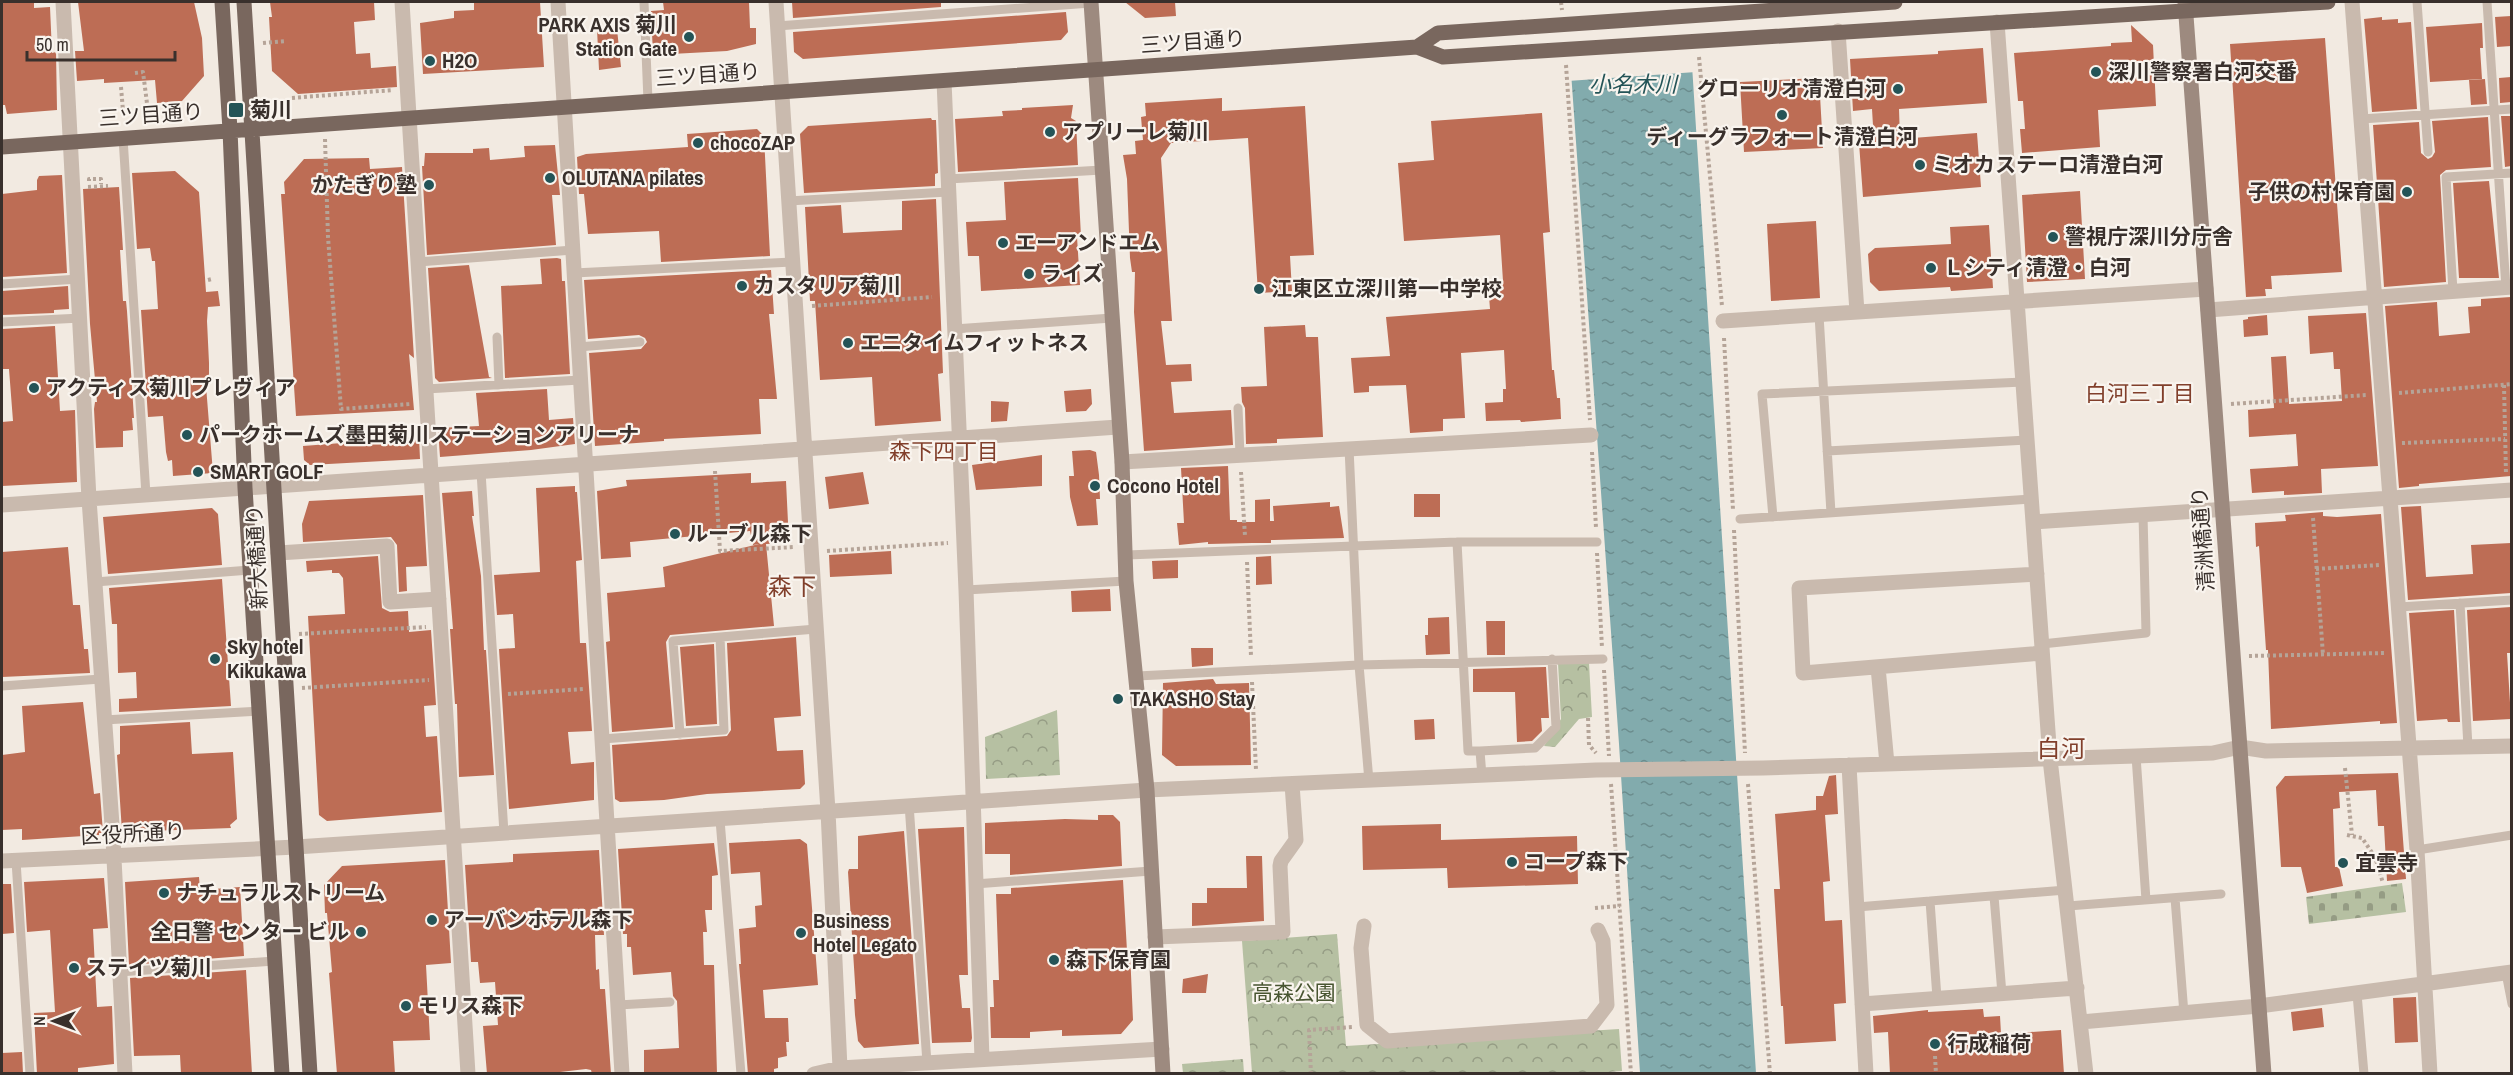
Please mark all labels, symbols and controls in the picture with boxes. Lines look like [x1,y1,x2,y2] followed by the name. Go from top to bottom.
[538,10,677,63] place label: PARK AXIS 菊川 Station Gate
[1140,23,1246,60] street label: 三ツ目通り
[27,24,176,62] scale bar
[682,30,696,44] marker: PARK AXIS 菊川 Station Gate
[36,32,69,57] text: 50 m
[442,46,477,75] place label: H2O
[423,54,437,68] marker: H2O
[655,56,761,93] street label: 三ツ目通り
[2108,57,2297,86] place label: 深川警察署白河交番
[2089,65,2103,79] marker: 深川警察署白河交番
[1589,69,1679,99] water label: 小名木川
[1697,74,1886,103] place label: グローリオ清澄白河
[1891,82,1905,96] marker: グローリオ清澄白河
[250,95,292,124] place label: 菊川
[98,96,204,133] street label: 三ツ目通り
[227,101,245,119] marker: 菊川
[1775,108,1789,122] marker: ディーグラフォート清澄白河
[1062,117,1209,146] place label: アプリーレ菊川
[1646,122,1918,151] place label: ディーグラフォート清澄白河
[1043,125,1057,139] marker: アプリーレ菊川
[710,128,795,157] place label: chocoZAP
[691,136,705,150] marker: chocoZAP
[1932,150,2163,179] place label: ミオカステーロ清澄白河
[1913,158,1927,172] marker: ミオカステーロ清澄白河
[562,163,704,192] place label: OLUTANA pilates
[312,170,417,199] place label: かたぎり塾
[543,171,557,185] marker: OLUTANA pilates
[2248,177,2395,206] place label: 子供の村保育園
[422,178,436,192] marker: かたぎり塾
[2400,185,2414,199] marker: 子供の村保育園
[2065,222,2233,251] place label: 警視庁深川分庁舎
[1015,228,1160,257] place label: エーアンドエム
[2046,230,2060,244] marker: 警視庁深川分庁舎
[996,236,1010,250] marker: エーアンドエム
[1943,253,2131,282] place label: Ｌシティ清澄・白河
[1041,259,1103,288] place label: ライズ
[1924,261,1938,275] marker: Ｌシティ清澄・白河
[1022,267,1036,281] marker: ライズ
[754,271,901,300] place label: カスタリア菊川
[1271,274,1502,303] place label: 江東区立深川第一中学校
[735,279,749,293] marker: カスタリア菊川
[1252,282,1266,296] marker: 江東区立深川第一中学校
[860,328,1089,357] place label: エニタイムフィットネス
[841,336,855,350] marker: エニタイムフィットネス
[46,373,296,402] place label: アクティス菊川プレヴィア
[2085,378,2195,408] district label: 白河三丁目
[27,381,41,395] marker: アクティス菊川プレヴィア
[199,420,639,449] place label: パークホームズ墨田菊川ステーションアリーナ
[180,428,194,442] marker: パークホームズ墨田菊川ステーションアリーナ
[889,436,999,466] district label: 森下四丁目
[210,457,324,486] place label: SMART GOLF
[191,465,205,479] marker: SMART GOLF
[1107,471,1219,500] place label: Cocono Hotel
[1088,479,1102,493] marker: Cocono Hotel
[2184,486,2221,592] street label: 清洲橋通り
[239,504,274,610] street label: 新大橋通り
[687,519,812,548] place label: ルーブル森下
[668,527,682,541] marker: ルーブル森下
[768,570,816,602] district label: 森下
[227,632,307,685] place label: Sky hotel Kikukawa
[208,652,222,666] marker: Sky hotel Kikukawa
[1130,684,1255,713] place label: TAKASHO Stay
[1111,692,1125,706] marker: TAKASHO Stay
[2037,732,2085,764] district label: 白河
[80,816,186,851] street label: 区役所通り
[1524,847,1628,876] place label: コープ森下
[2355,848,2418,877] place label: 宜雲寺
[1505,855,1519,869] marker: コープ森下
[2336,856,2350,870] marker: 宜雲寺
[176,878,385,907] place label: ナチュラルストリーム
[157,886,171,900] marker: ナチュラルストリーム
[444,905,633,934] place label: アーバンホテル森下
[813,906,917,959] place label: Business Hotel Legato
[425,913,439,927] marker: アーバンホテル森下
[150,917,349,946] place label: 全日警 センター ビル
[354,925,368,939] marker: 全日警 センター ビル
[794,926,808,940] marker: Business Hotel Legato
[1066,945,1171,974] place label: 森下保育園
[86,953,212,982] place label: ステイツ菊川
[1047,953,1061,967] marker: 森下保育園
[67,961,81,975] marker: ステイツ菊川
[1252,978,1336,1007] park label: 高森公園
[24,991,84,1051] north arrow
[418,991,523,1020] place label: モリス森下
[399,999,413,1013] marker: モリス森下
[28,1016,50,1026] text: N
[1947,1029,2031,1058] place label: 行成稲荷
[1928,1037,1942,1051] marker: 行成稲荷

